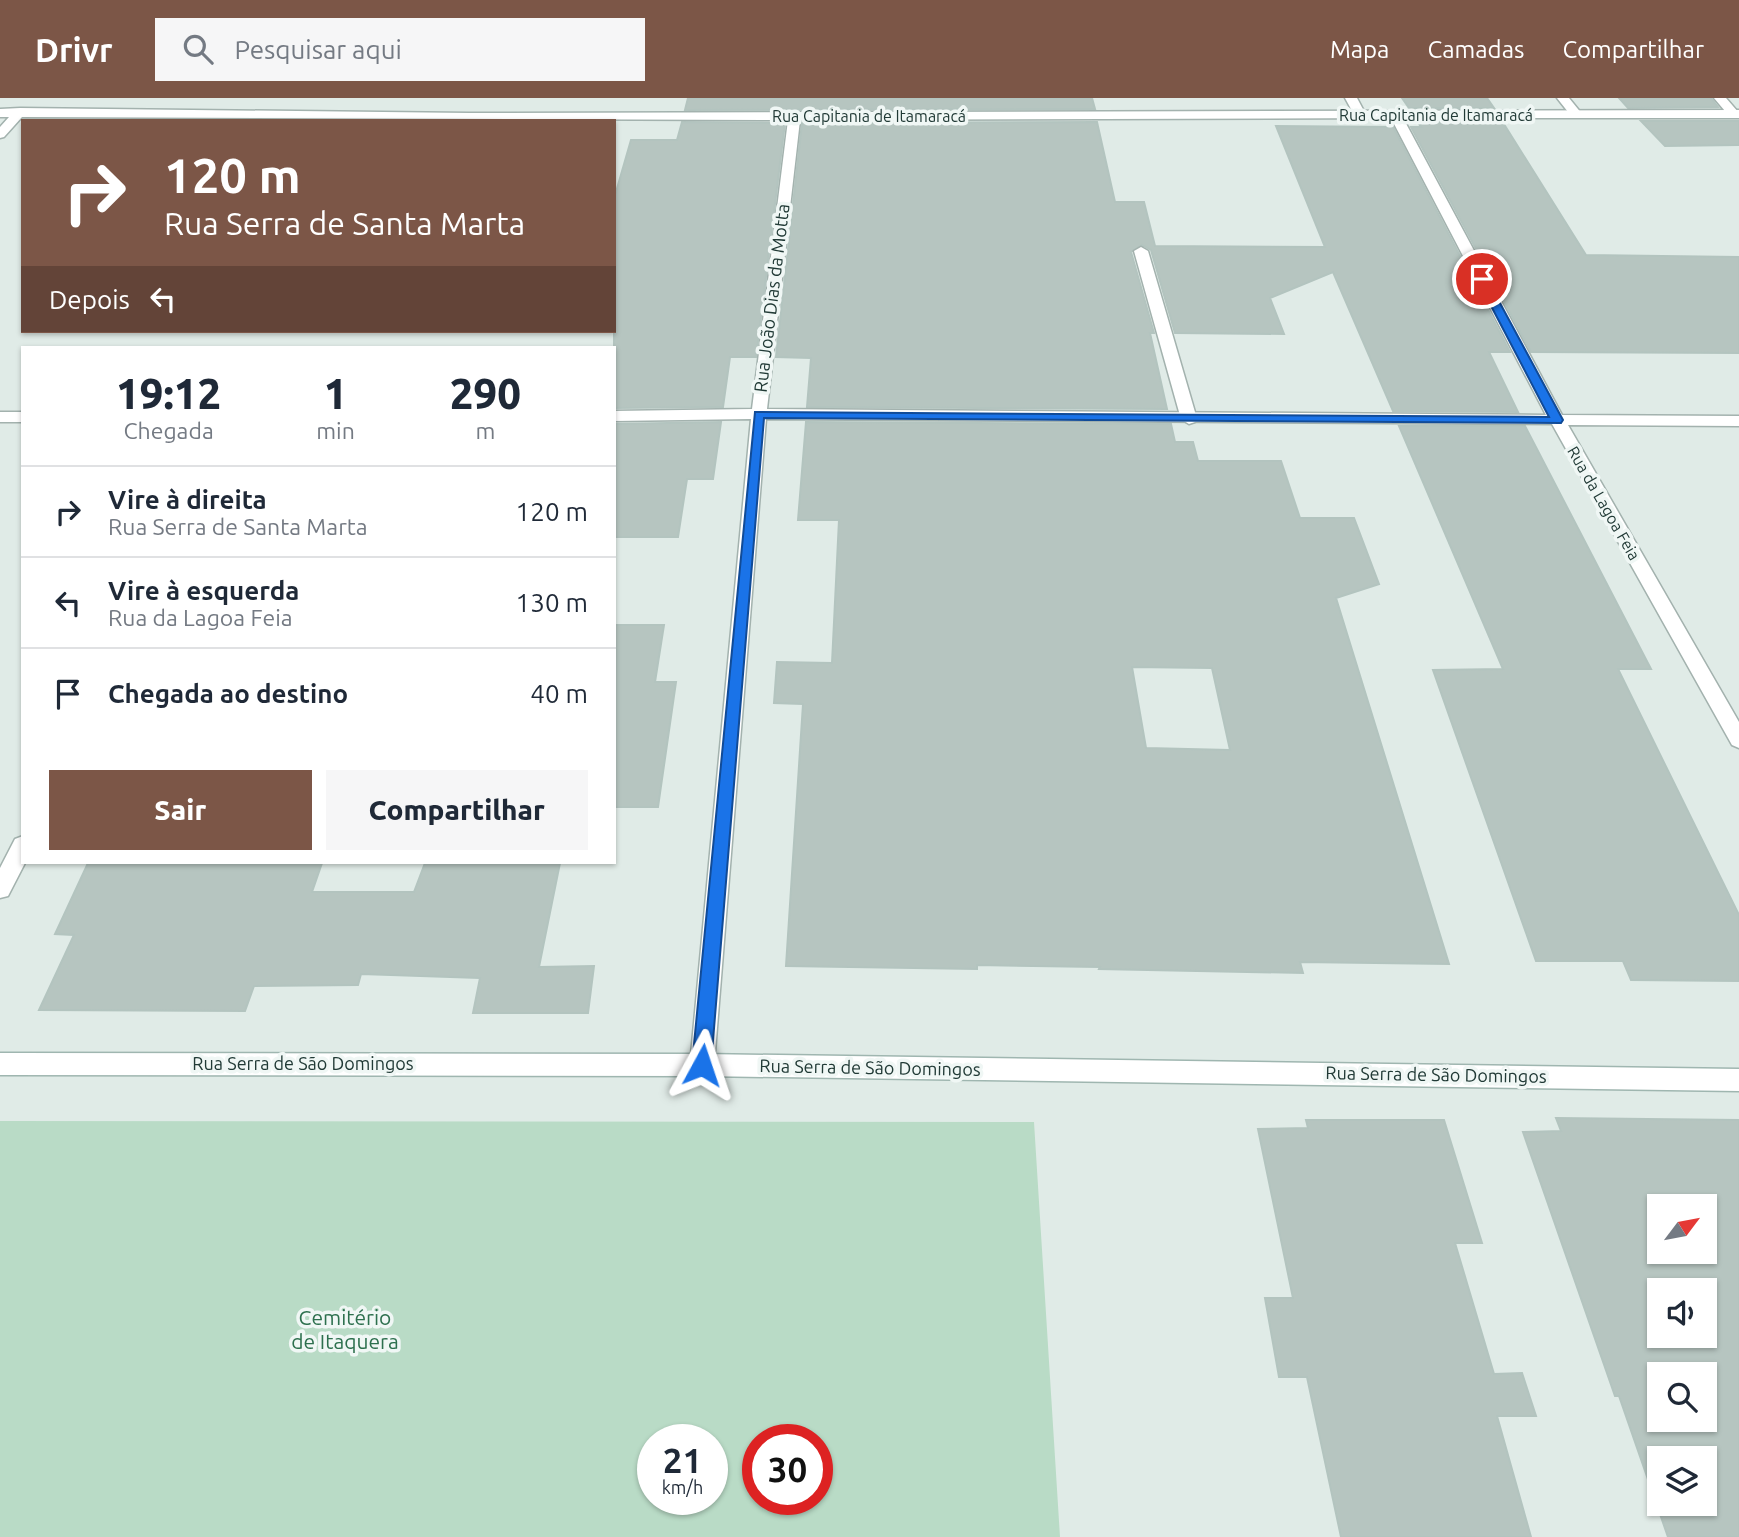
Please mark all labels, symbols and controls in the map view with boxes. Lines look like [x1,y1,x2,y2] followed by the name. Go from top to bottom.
[155,18,645,81] search box
[179,30,217,68] icon: search
[35,31,113,68] text: Drivr
[235,35,402,64] text: Pesquisar aqui
[1330,36,1389,63] text: Mapa
[1427,36,1524,63] text: Camadas
[1562,36,1704,63] text: Compartilhar
[1339,106,1533,124] street label: Rua Capitania de Itamaracá
[772,107,966,125] street label: Rua Capitania de Itamaracá
[49,147,140,238] icon: right
[164,147,301,202] text: 120 m
[750,202,793,393] street label: Rua João Dias da Motta
[164,205,525,241] text: Rua Serra de Santa Marta
[1452,249,1512,309] pin
[1463,260,1501,298] icon: arrive
[144,280,182,318] icon: left
[49,285,130,314] text: Depois
[116,370,221,417] text: 19:12
[324,370,347,417] text: 1
[450,370,521,417] text: 290
[123,418,214,443] text: Chegada
[316,418,355,443] text: min
[475,418,495,443] text: m
[1564,443,1644,563] street label: Rua da Lagoa Feia
[108,485,267,514] text: Vire à direita
[49,493,87,531] icon: right
[516,497,588,526] text: 120 m
[108,514,368,539] text: Rua Serra de Santa Marta
[108,576,299,605] text: Vire à esquerda
[49,584,87,622] icon: left
[516,588,588,617] text: 130 m
[108,605,293,630] text: Rua da Lagoa Feia
[49,675,87,713] icon: arrive
[108,679,348,708] text: Chegada ao destino
[530,679,588,708] text: 40 m
[49,770,312,850] button: Sair
[326,770,588,850] button: Compartilhar
[665,1028,739,1102] position arrow
[192,1053,414,1073] street label: Rua Serra de São Domingos
[759,1055,981,1079] street label: Rua Serra de São Domingos
[1325,1062,1547,1086] street label: Rua Serra de São Domingos
[1647,1194,1717,1264] north arrow
[1647,1194,1717,1516] map controls
[1647,1278,1717,1348] button: sound
[291,1305,399,1353] park label: Cemitério de Itaquera
[1647,1362,1717,1432] button: search
[742,1424,833,1515] speed limit sign: 30
[663,1440,702,1480] text: 21
[1647,1446,1717,1516] button: layers
[662,1477,703,1497] text: km/h

